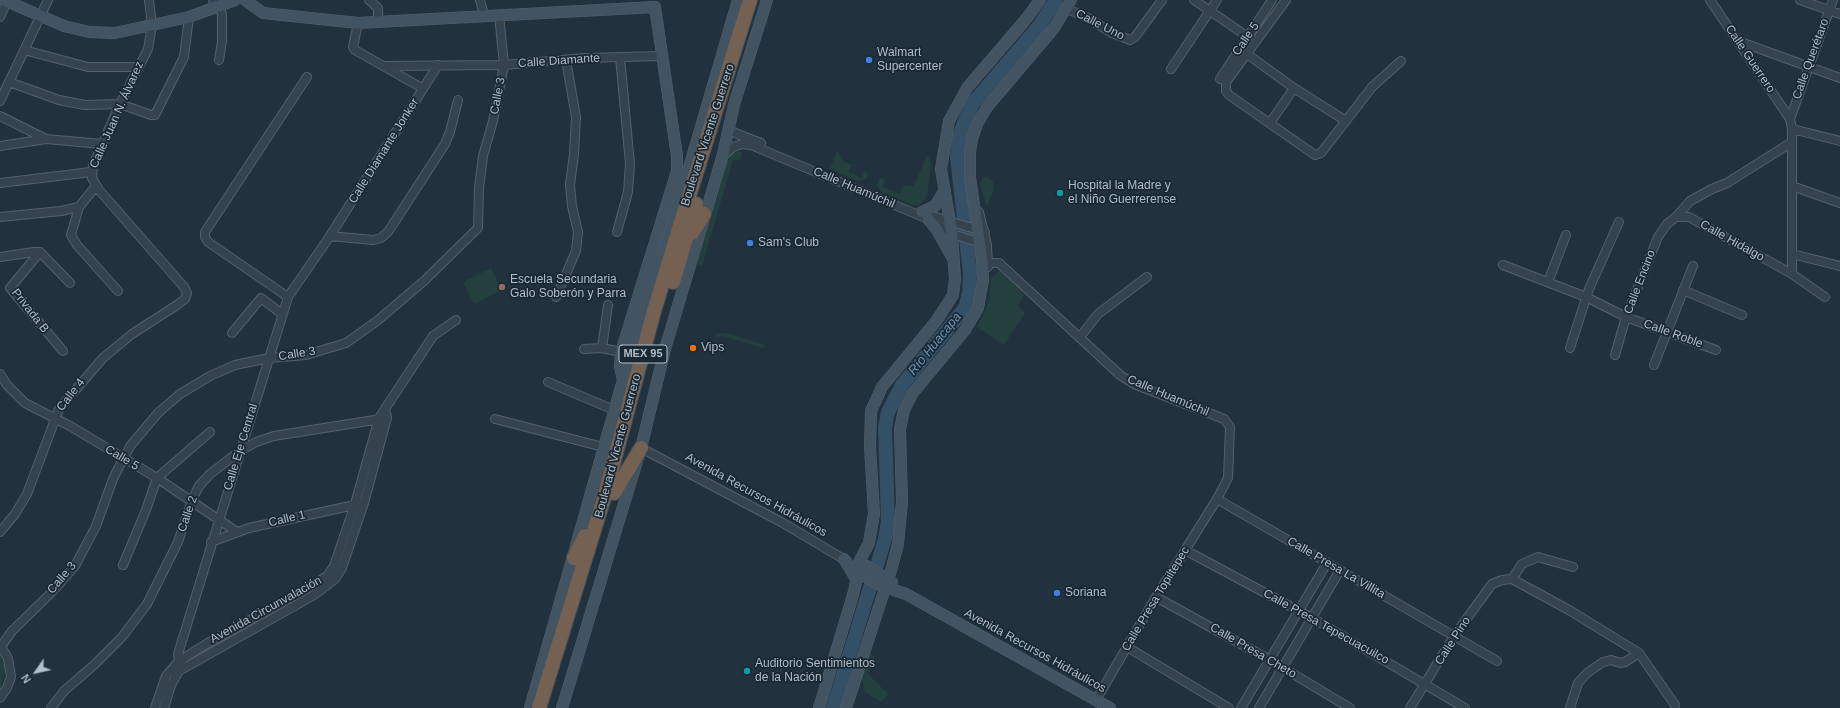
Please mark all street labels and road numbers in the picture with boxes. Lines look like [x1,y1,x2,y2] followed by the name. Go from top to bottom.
[1073,7,1127,43] street label: Calle Uno
[1790,17,1832,101] street label: Calle Querétaro
[1230,19,1262,59] street label: Calle 5
[1722,22,1778,96] street label: Calle Guerrero
[518,51,600,71] street label: Calle Diamante
[87,59,147,171] street label: Calle Juan N. Álvarez
[678,62,738,208] street label: Boulevard Vicente Guerrero
[487,76,509,116] street label: Calle 3
[346,96,422,206] street label: Calle Diamante Jonker
[811,164,897,212] street label: Calle Huamúchil
[1697,217,1767,265] street label: Calle Hidalgo
[1621,248,1659,316] street label: Calle Encino
[8,286,52,336] street label: Privada B
[1641,317,1705,351] street label: Calle Roble
[277,344,317,364] street label: Calle 3
[619,345,667,363] road number: MEX 95
[592,372,644,520] street label: Boulevard Vicente Guerrero
[1125,372,1211,420] street label: Calle Huamúchil
[54,376,88,414] street label: Calle 4
[221,402,261,492] street label: Calle Eje Central
[102,442,142,474] street label: Calle 5
[683,450,829,540] street label: Avenida Recursos Hidráulicos
[175,494,201,534] street label: Calle 2
[267,508,307,530] street label: Calle 1
[1285,534,1387,602] street label: Calle Presa La Villita
[1119,544,1193,654] street label: Calle Presa Topiltepec
[44,559,80,597] street label: Calle 3
[208,573,324,647] street label: Avenida Circunvalación
[1261,586,1391,668] street label: Calle Presa Tepecuacuilco
[962,606,1108,696] street label: Avenida Recursos Hidráulicos
[1432,614,1474,668] street label: Calle Pino
[1207,620,1299,682] street label: Calle Presa Cheto

